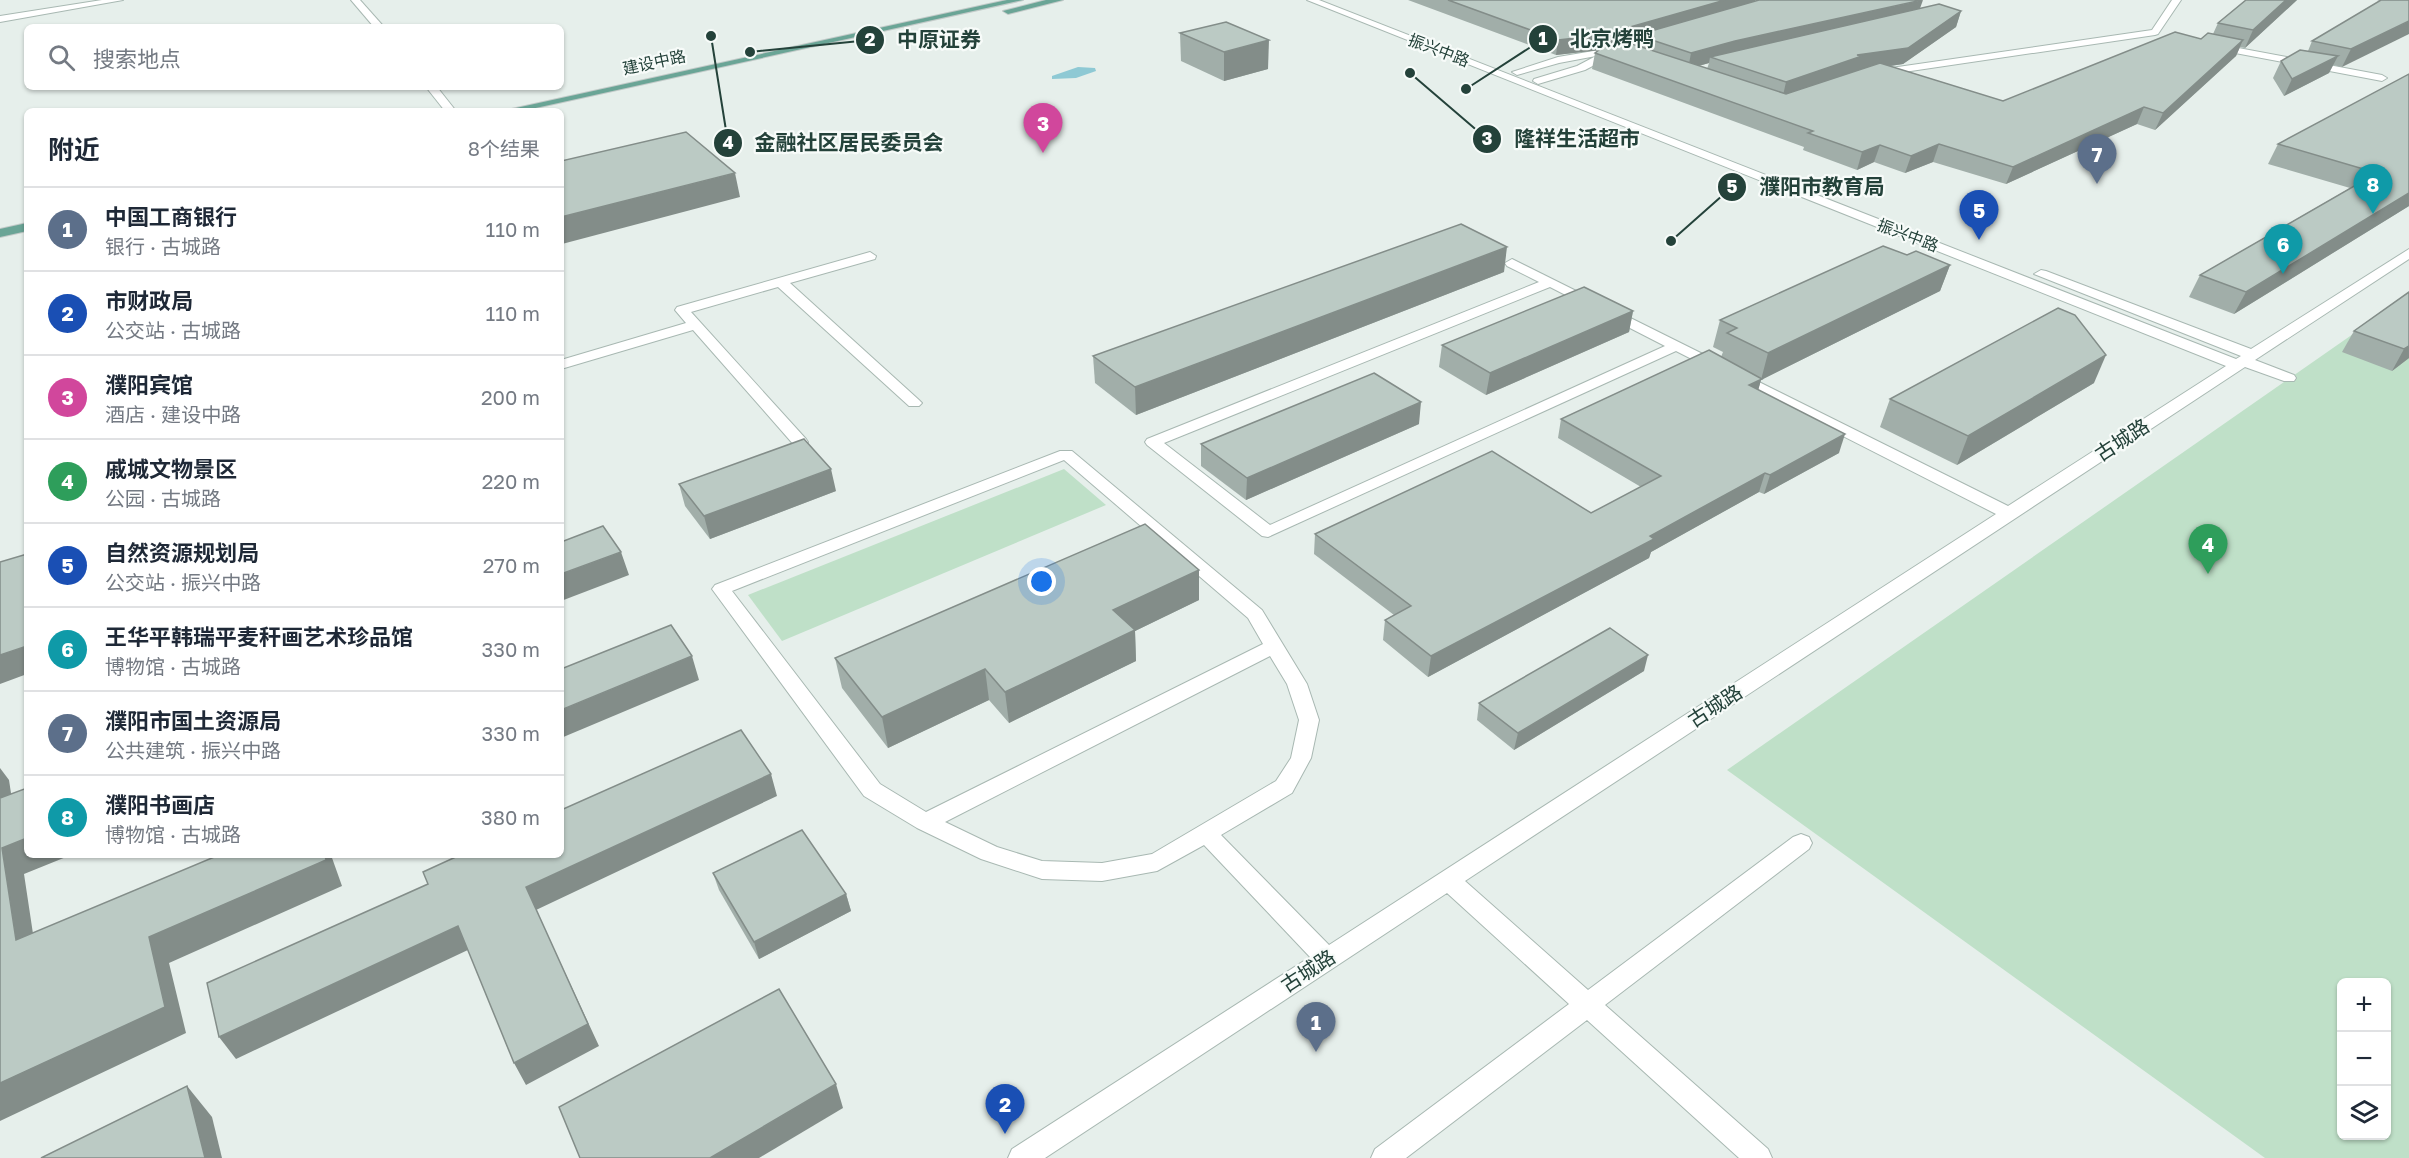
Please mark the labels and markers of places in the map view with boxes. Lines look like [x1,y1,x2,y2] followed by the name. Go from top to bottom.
[855,20,993,59] callout: 中原证券
[1528,20,1666,59] callout: 北京烤鸭
[1024,104,1062,153] pin: 3
[1472,119,1652,158] callout: 隆祥生活超市
[713,123,956,162] callout: 金融社区居民委员会
[2078,134,2116,184] pin: 7
[2354,164,2392,214] pin: 8
[1717,167,1897,206] callout: 濮阳市教育局
[1960,190,1998,240] pin: 5
[2264,224,2302,274] pin: 6
[2188,524,2228,574] pin: 4
[1296,1002,1336,1052] pin: 1
[986,1084,1024,1134] pin: 2

